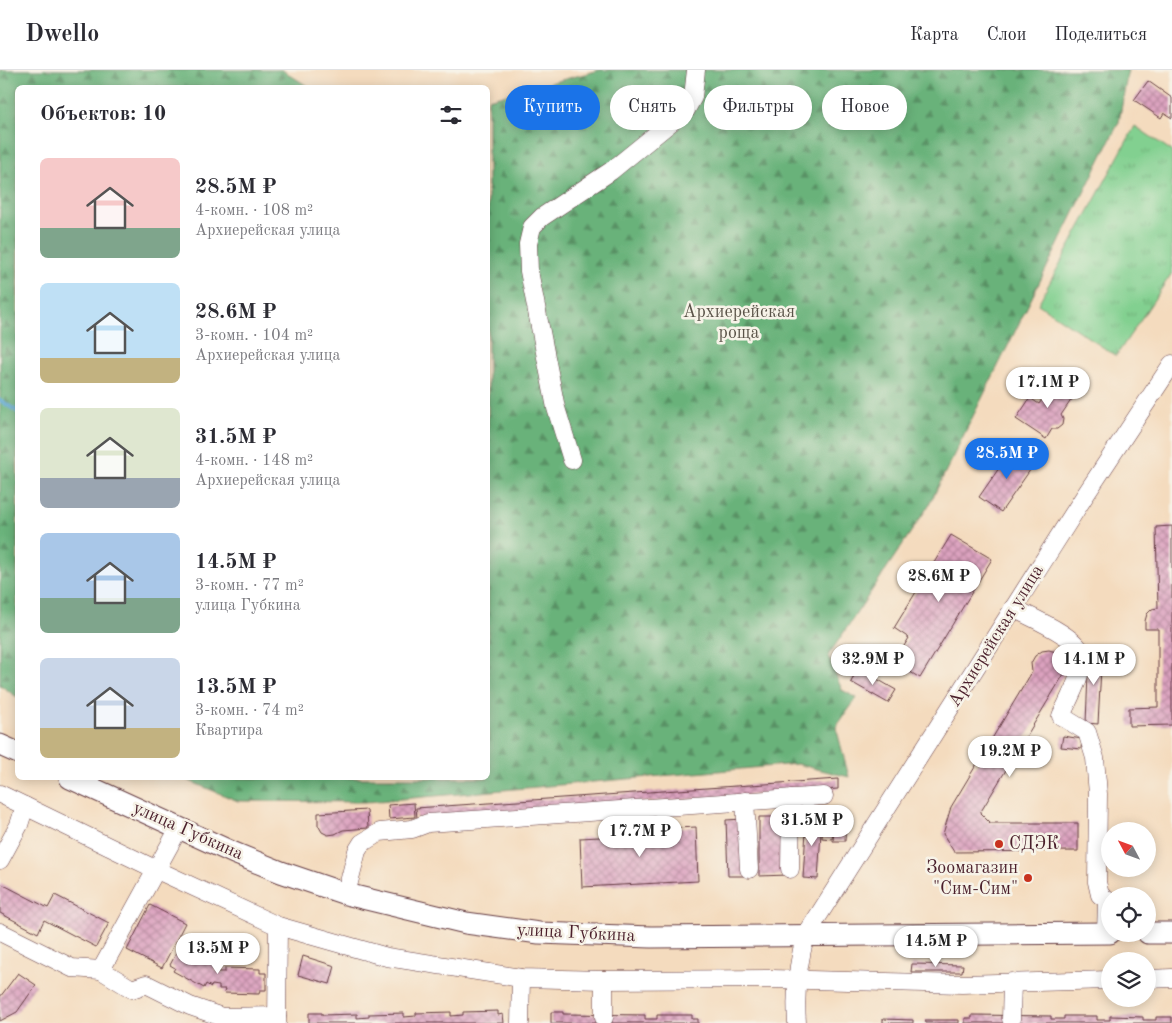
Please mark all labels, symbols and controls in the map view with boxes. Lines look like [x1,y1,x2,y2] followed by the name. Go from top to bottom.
[25,23,99,47] text: Dwello
[910,26,959,44] text: Карта
[987,26,1026,44] text: Слои
[1054,26,1147,44] text: Поделиться
[505,85,600,130] chip: Купить
[610,85,694,130] chip: Снять
[704,85,812,130] chip: Фильтры
[822,85,907,130] chip: Новое
[437,101,465,129] icon: filters
[40,104,166,125] text: Объектов: 10
[195,177,277,198] text: 28.5M ₽
[80,178,140,238] icon: home
[195,203,313,219] text: 4-комн. · 108 m²
[195,223,340,239] text: Архиерейская улица
[195,302,277,323] text: 28.6M ₽
[80,303,140,363] icon: home
[683,303,795,342] park label: Архиерейская роща
[195,328,313,344] text: 3-комн. · 104 m²
[195,348,340,364] text: Архиерейская улица
[1002,366,1094,409] pin: 17.1M ₽
[1017,375,1079,391] text: 17.1M ₽
[195,427,277,448] text: 31.5M ₽
[80,428,140,488] icon: home
[961,438,1053,480] pin: 28.5M ₽
[976,446,1038,462] text: 28.5M ₽
[195,453,313,469] text: 4-комн. · 148 m²
[195,473,340,489] text: Архиерейская улица
[195,552,277,573] text: 14.5M ₽
[80,553,140,613] icon: home
[893,560,985,603] pin: 28.6M ₽
[945,562,1047,710] street label: Архиерейская улица
[908,569,970,585] text: 28.6M ₽
[195,578,304,594] text: 3-комн. · 77 m²
[195,598,301,614] text: улица Губкина
[827,644,919,686] pin: 32.9M ₽
[1048,644,1140,686] pin: 14.1M ₽
[842,652,904,668] text: 32.9M ₽
[1063,652,1125,668] text: 14.1M ₽
[195,677,277,698] text: 13.5M ₽
[80,678,140,738] icon: home
[195,703,304,719] text: 3-комн. · 74 m²
[195,723,263,739] text: Квартира
[964,736,1056,778] pin: 19.2M ₽
[979,744,1041,760] text: 19.2M ₽
[130,799,246,863] street label: улица Губкина
[766,804,858,847] pin: 31.5M ₽
[781,813,843,829] text: 31.5M ₽
[594,816,686,858] pin: 17.7M ₽
[1101,822,1156,878] north arrow
[1101,822,1156,1007] map controls
[609,824,671,840] text: 17.7M ₽
[1009,835,1059,853] place label: СДЭК
[993,838,1005,850] marker: СДЭК
[926,859,1018,898] place label: Зоомагазин "Сим-Сим"
[1022,872,1034,884] marker: Зоомагазин "Сим-Сим"
[1101,887,1156,942] button: locate
[516,921,636,945] street label: улица Губкина
[890,926,982,968] pin: 14.5M ₽
[172,932,264,975] pin: 13.5M ₽
[905,934,967,950] text: 14.5M ₽
[187,941,249,957] text: 13.5M ₽
[1101,952,1156,1007] button: layers

